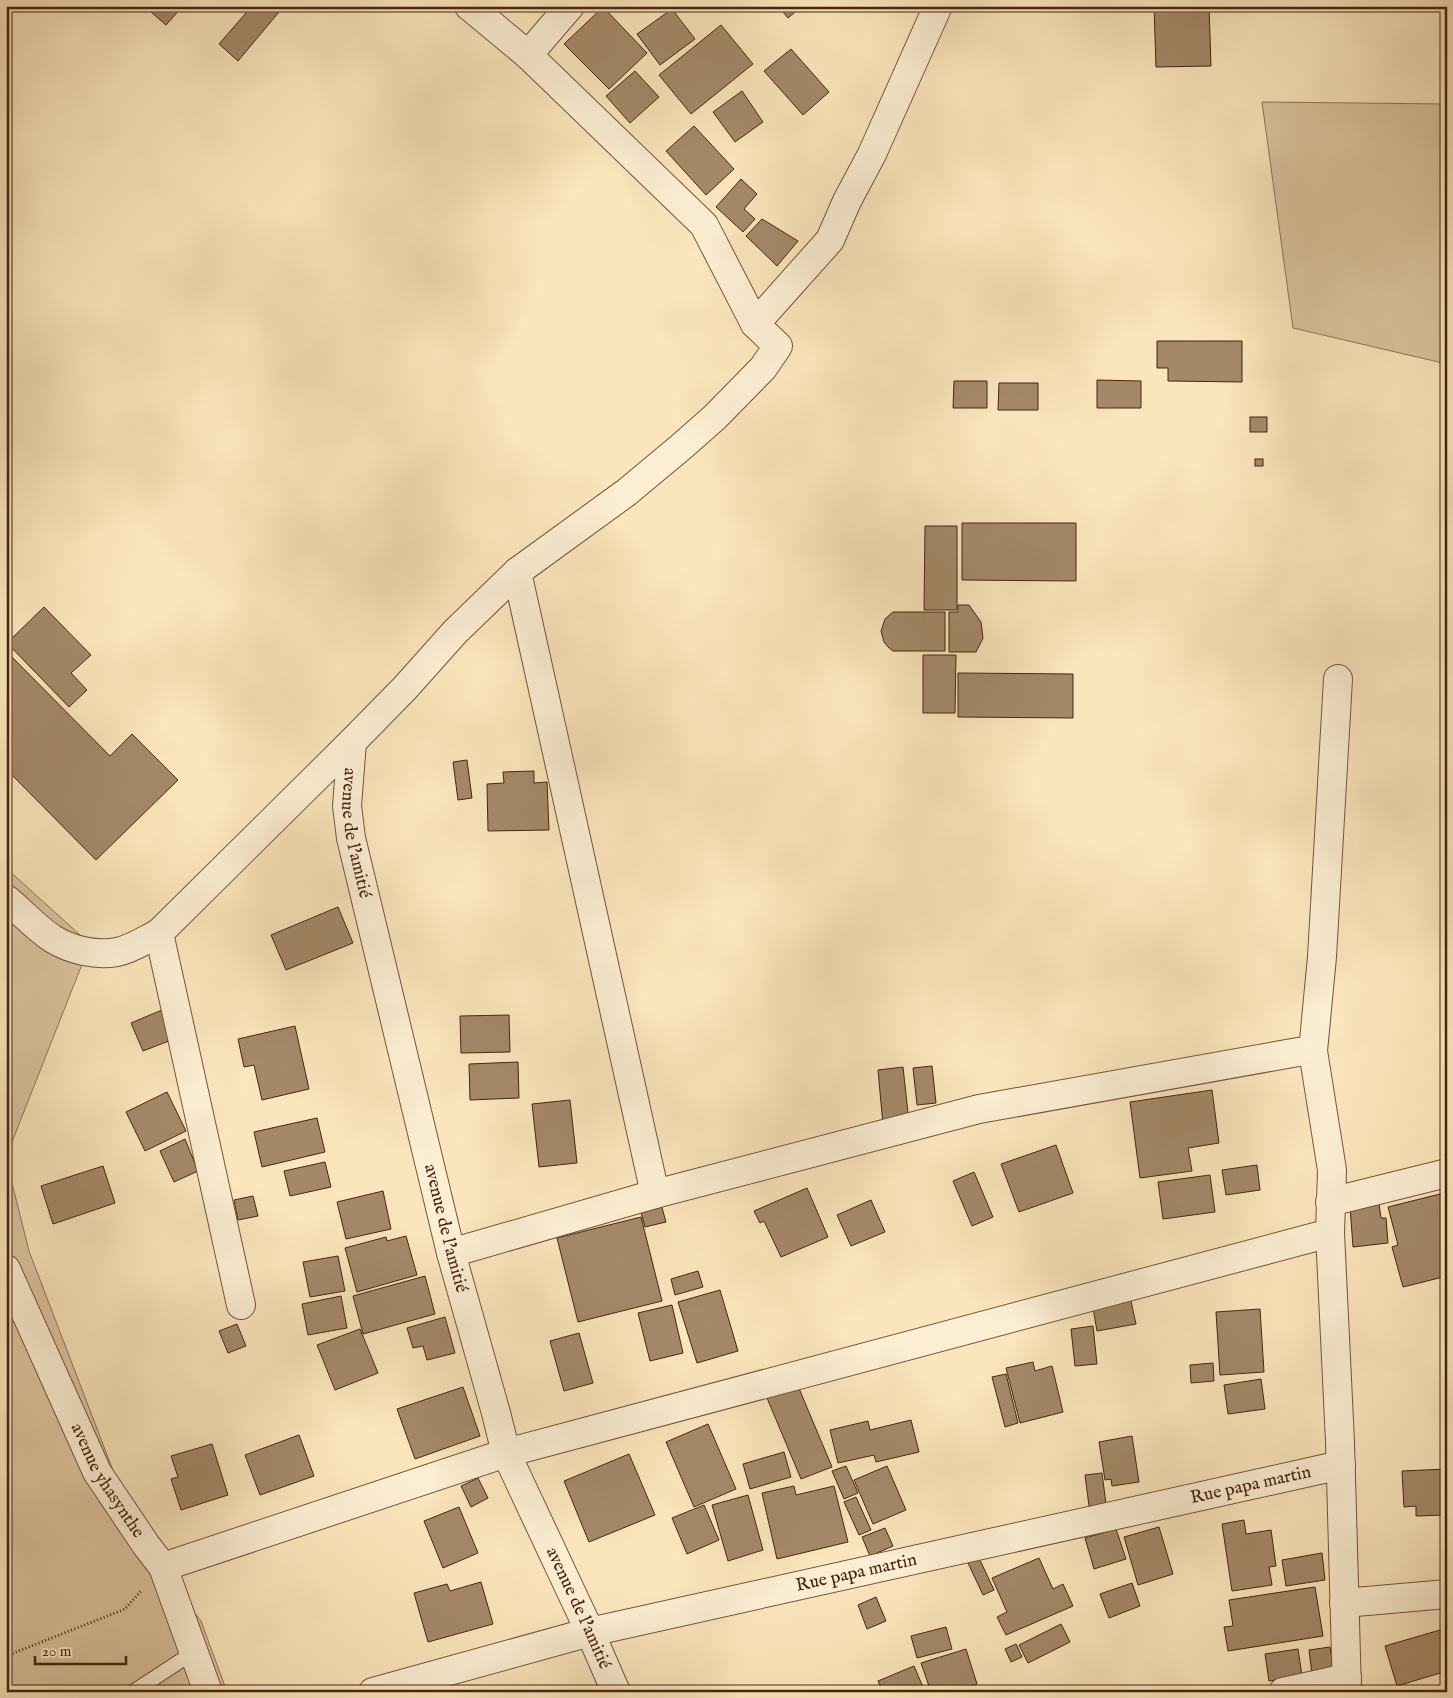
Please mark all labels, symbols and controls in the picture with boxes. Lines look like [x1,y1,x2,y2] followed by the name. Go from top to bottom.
[335,767,377,901] street label: avenue de l'amitié
[418,1162,473,1295] street label: avenue de l'amitié
[65,1420,150,1543] street label: avenue yhasynthe
[1188,1460,1314,1510] street label: Rue papa martin
[540,1543,616,1673] street label: avenue de l'amitié
[794,1548,919,1597] street label: Rue papa martin
[35,1633,126,1665] scale bar
[42,1642,72,1661] text: 20 m

